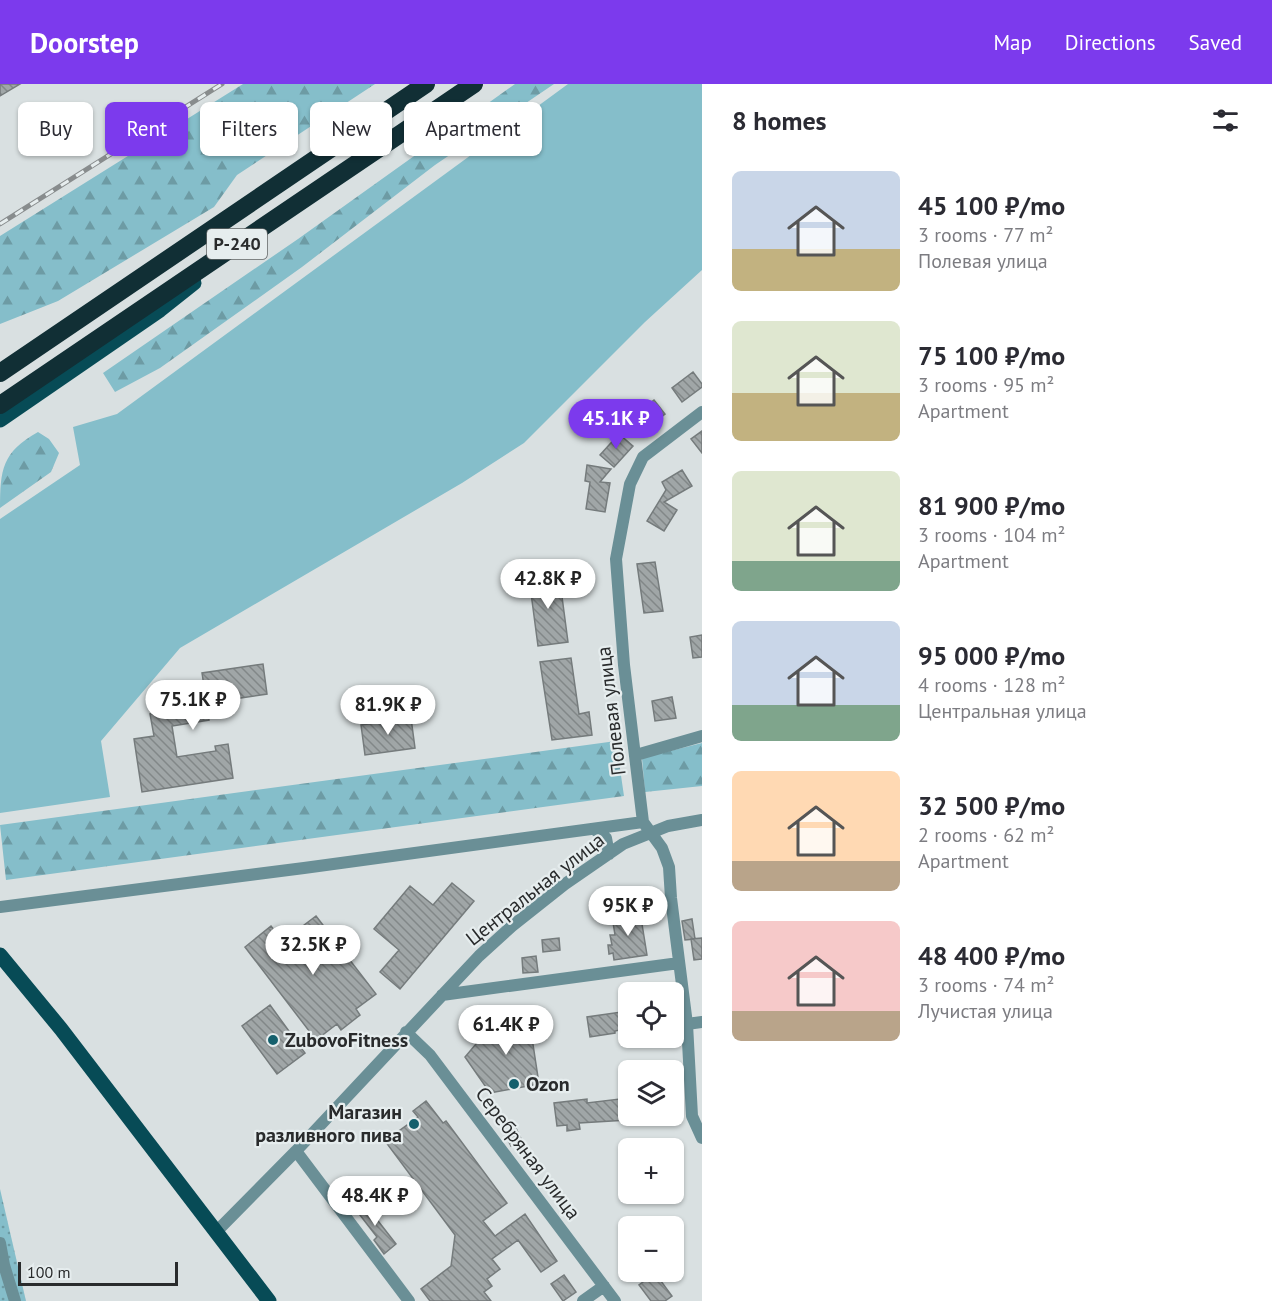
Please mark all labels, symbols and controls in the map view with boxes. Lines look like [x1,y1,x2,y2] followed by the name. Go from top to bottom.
[30,24,139,61] text: Doorstep
[993,29,1032,56] text: Map
[1065,29,1156,56] text: Directions
[1189,29,1242,56] text: Saved
[18,102,93,156] chip: Buy
[105,102,188,156] chip: Rent
[200,102,298,156] chip: Filters
[310,102,392,156] chip: New
[404,102,542,156] chip: Apartment
[732,104,827,137] text: 8 homes
[1209,104,1242,137] icon: filters
[918,189,1065,222] text: 45 100 ₽/mo
[780,195,852,267] icon: home
[918,222,1053,248] text: 3 rooms · 77 m²
[207,229,267,259] road number: Р-240
[918,248,1048,274] text: Полевая улица
[918,339,1065,372] text: 75 100 ₽/mo
[780,345,852,417] icon: home
[918,372,1054,398] text: 3 rooms · 95 m²
[918,398,1009,424] text: Apartment
[561,399,671,450] pin: 45.1K ₽
[582,405,650,431] text: 45.1K ₽
[918,489,1065,522] text: 81 900 ₽/mo
[780,495,852,567] icon: home
[918,522,1065,548] text: 3 rooms · 104 m²
[918,548,1009,574] text: Apartment
[493,559,603,610] pin: 42.8K ₽
[514,565,582,591] text: 42.8K ₽
[918,639,1065,672] text: 95 000 ₽/mo
[590,645,632,777] street label: Полевая улица
[780,645,852,717] icon: home
[918,672,1065,698] text: 4 rooms · 128 m²
[138,680,248,731] pin: 75.1K ₽
[333,685,443,736] pin: 81.9K ₽
[159,686,227,712] text: 75.1K ₽
[354,691,422,717] text: 81.9K ₽
[918,698,1087,724] text: Центральная улица
[918,789,1065,822] text: 32 500 ₽/mo
[780,795,852,867] icon: home
[918,822,1054,848] text: 2 rooms · 62 m²
[461,827,609,951] street label: Центральная улица
[918,848,1009,874] text: Apartment
[586,886,670,937] pin: 95K ₽
[603,892,653,918] text: 95K ₽
[258,925,368,976] pin: 32.5K ₽
[279,931,347,957] text: 32.5K ₽
[918,939,1065,972] text: 48 400 ₽/mo
[780,945,852,1017] icon: home
[918,972,1054,998] text: 3 rooms · 74 m²
[618,982,684,1282] map controls
[618,982,684,1048] button: locate
[918,998,1053,1024] text: Лучистая улица
[451,1005,561,1056] pin: 61.4K ₽
[472,1011,540,1037] text: 61.4K ₽
[285,1027,408,1053] place label: ZubovoFitness
[266,1033,280,1047] marker: ZubovoFitness
[618,1060,684,1126] button: layers
[526,1071,570,1097] place label: Ozon
[507,1077,521,1091] marker: Ozon
[470,1082,586,1224] street label: Серебряная улица
[255,1099,402,1148] place label: Магазин разливного пива
[407,1117,421,1131] marker: Магазин разливного пива
[618,1138,684,1204] button: +
[320,1176,430,1227] pin: 48.4K ₽
[341,1182,409,1208] text: 48.4K ₽
[618,1216,684,1282] button: −
[18,1259,178,1286] scale bar
[27,1262,70,1282] text: 100 m

